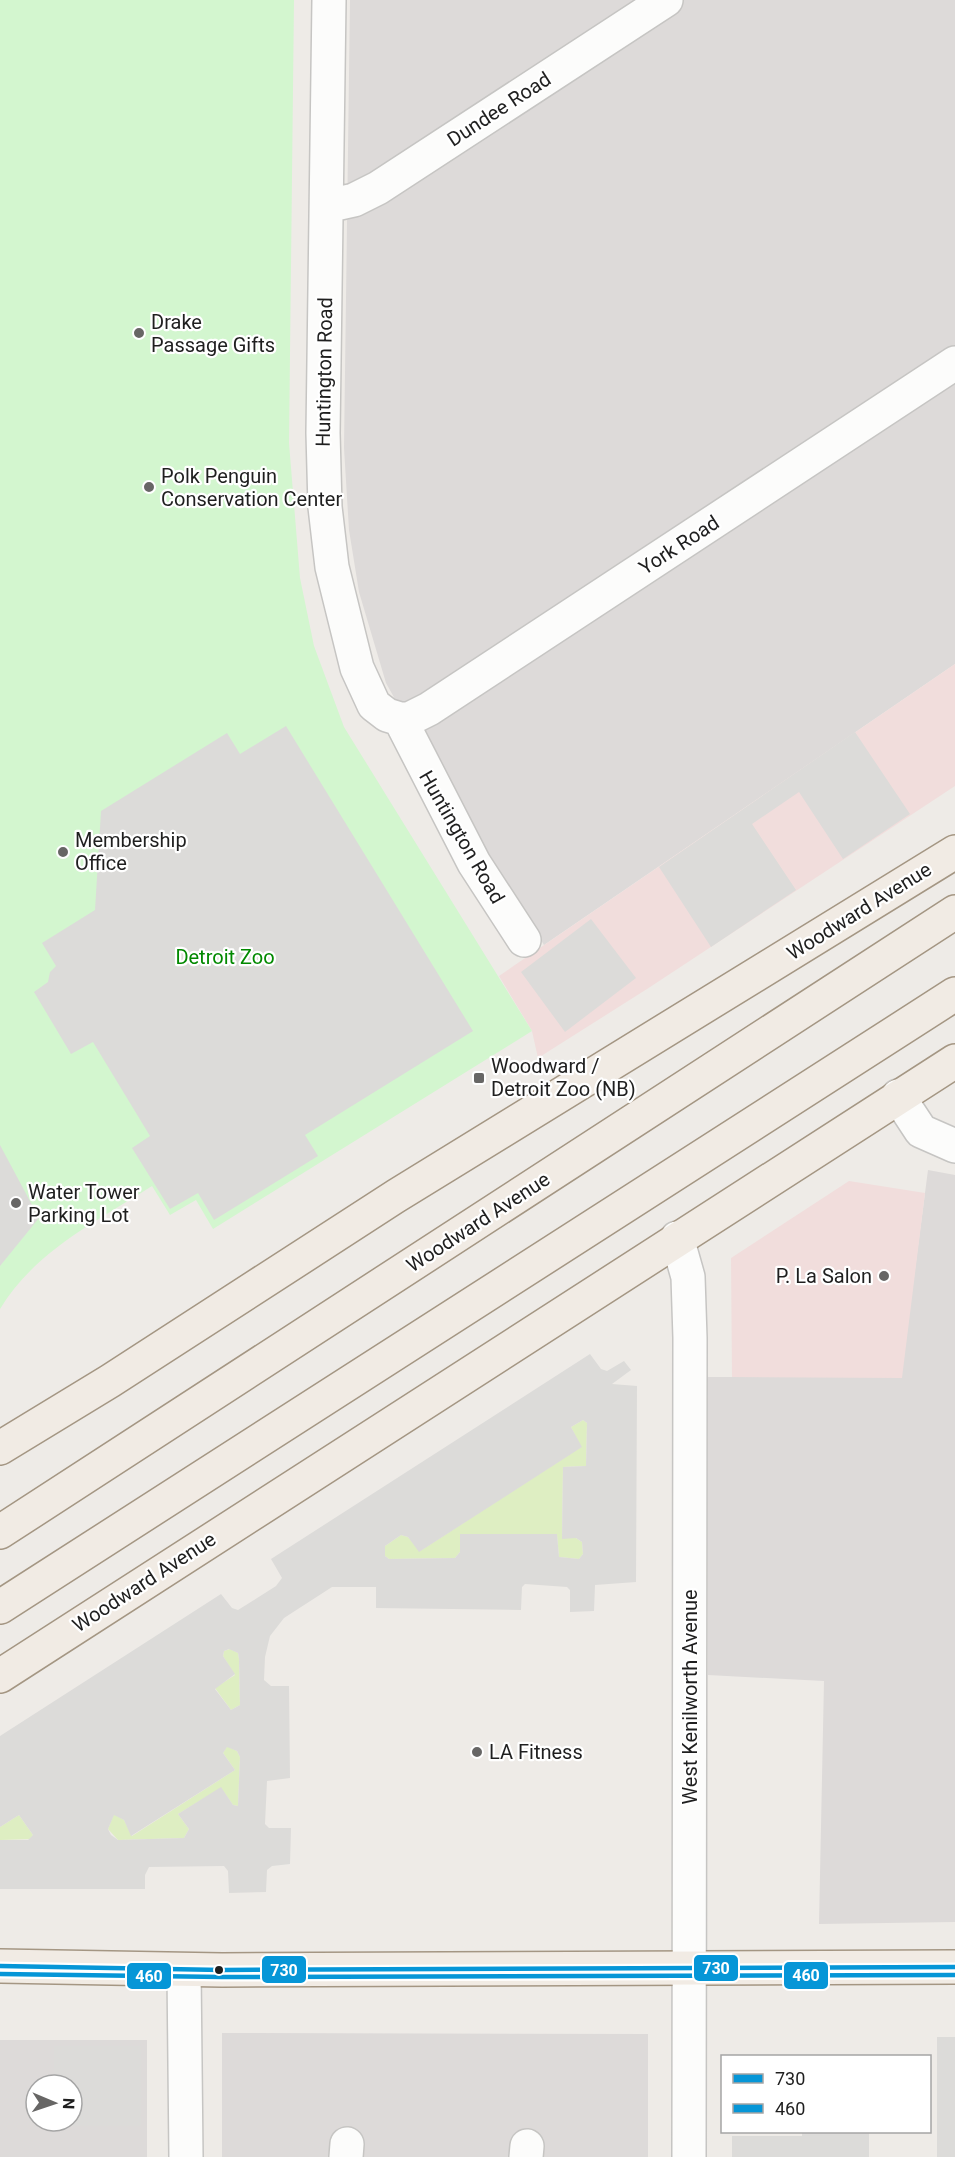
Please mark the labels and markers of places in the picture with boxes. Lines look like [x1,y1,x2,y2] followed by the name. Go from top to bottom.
[151,310,275,357] place label: Drake Passage Gifts
[132,326,146,340] marker: Drake Passage Gifts
[161,464,342,511] place label: Polk Penguin Conservation Center
[142,480,156,494] marker: Polk Penguin Conservation Center
[75,828,187,875] place label: Membership Office
[56,845,70,859] marker: Membership Office
[491,1054,636,1101] place label: Woodward / Detroit Zoo (NB)
[472,1071,486,1085] marker: Woodward / Detroit Zoo (NB)
[28,1180,140,1227] place label: Water Tower Parking Lot
[9,1196,23,1210] marker: Water Tower Parking Lot
[776,1264,872,1288] place label: P. La Salon
[877,1269,891,1283] marker: P. La Salon
[489,1740,583,1764] place label: LA Fitness
[470,1745,484,1759] marker: LA Fitness
[213,1964,225,1976] unlabelled marker

